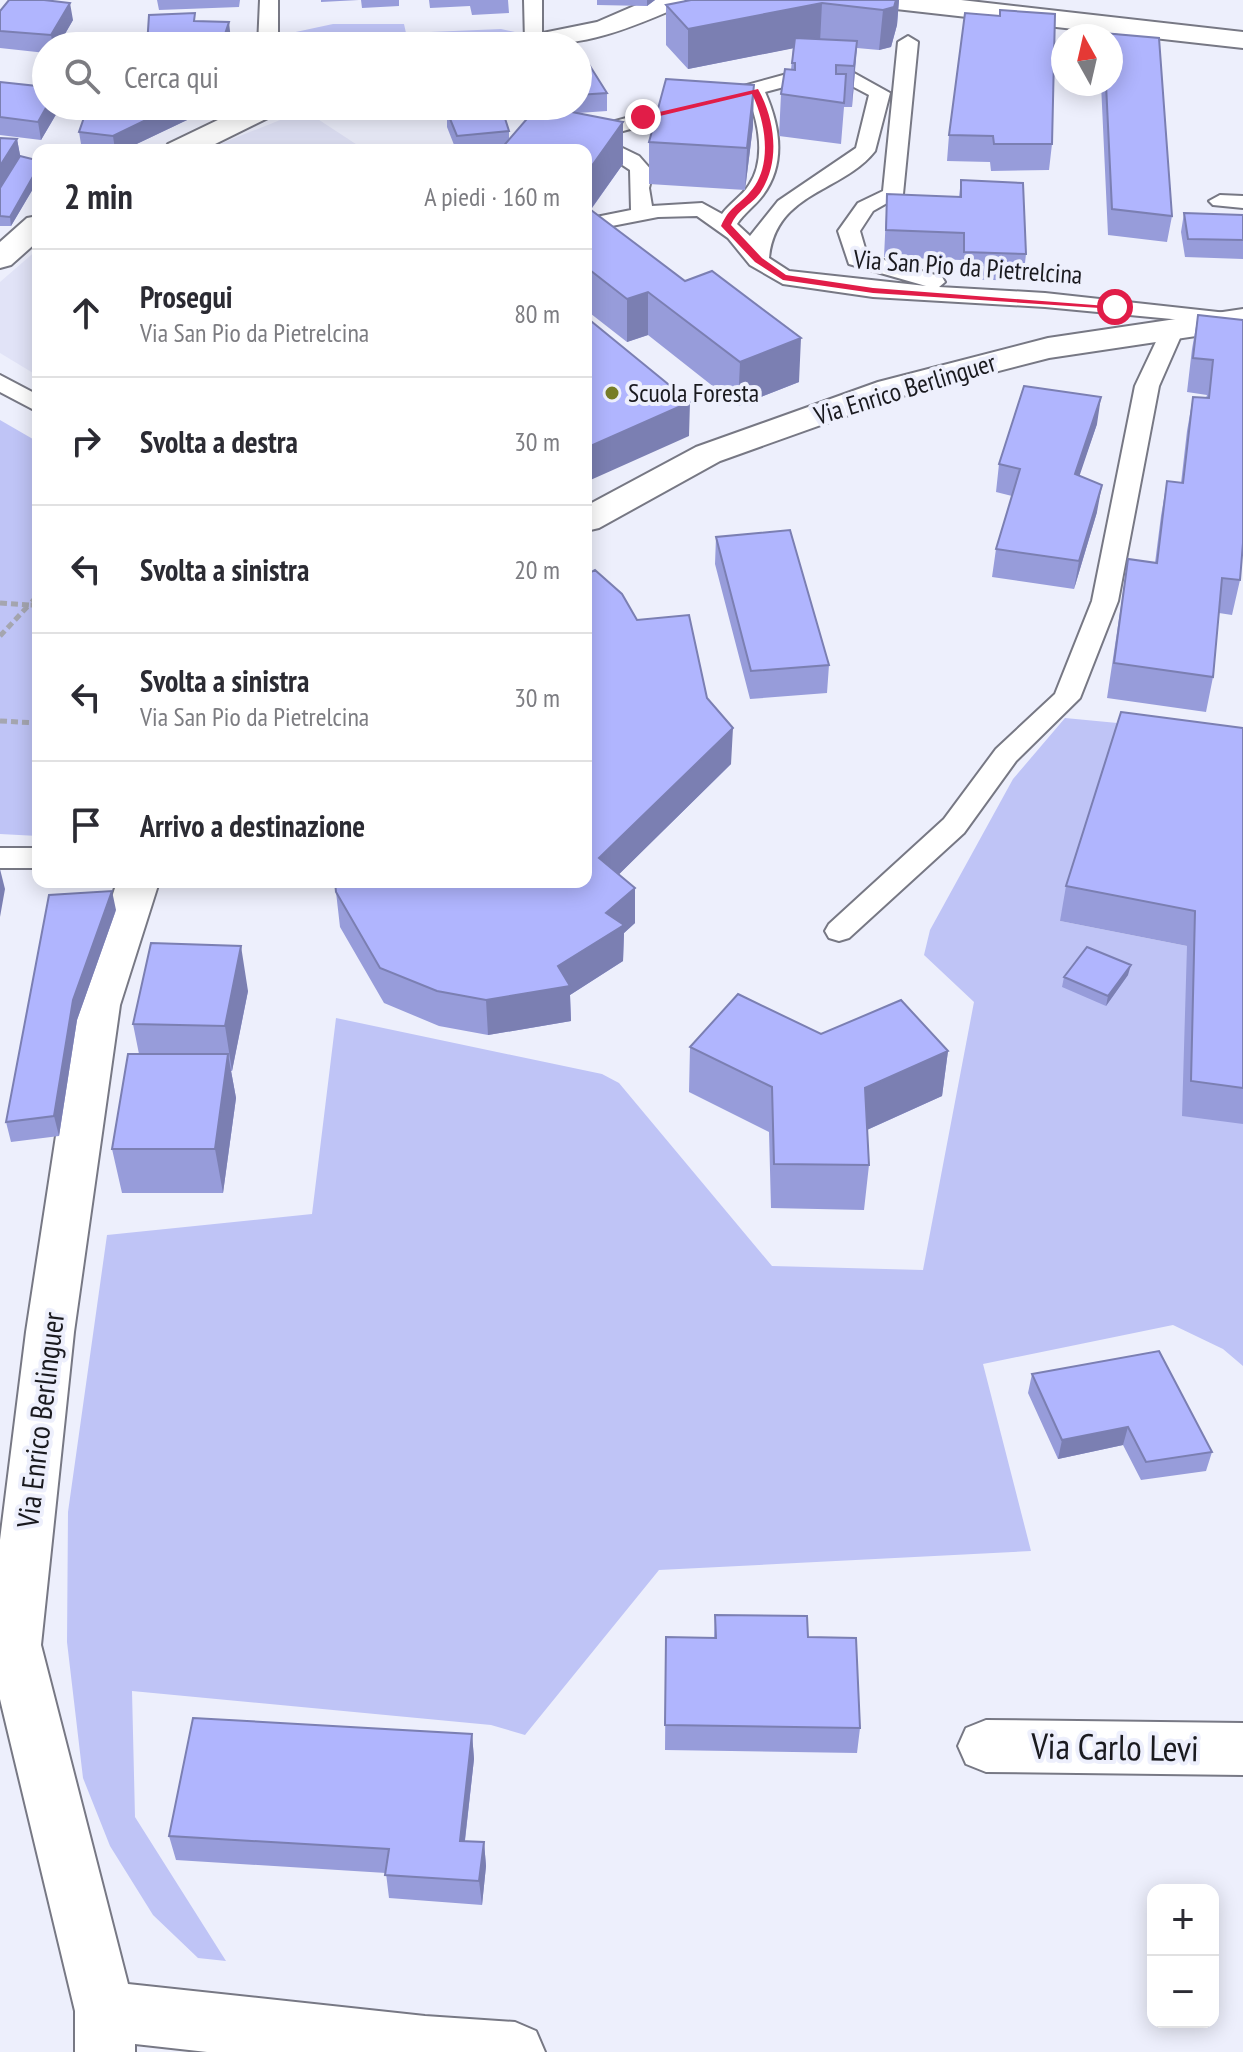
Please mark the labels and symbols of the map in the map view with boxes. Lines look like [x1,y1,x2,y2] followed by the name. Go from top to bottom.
[1051,24,1123,96] north arrow
[625,99,661,135] route end
[852,242,1084,291] street label: Via San Pio da Pietrelcina
[1097,289,1133,325] route start
[809,345,1000,432] street label: Via Enrico Berlinguer
[628,376,759,409] place label: Scuola Foresta
[603,384,621,402] marker: Scuola Foresta
[7,1309,72,1531] street label: Via Enrico Berlinguer
[1030,1722,1199,1771] street label: Via Carlo Levi

